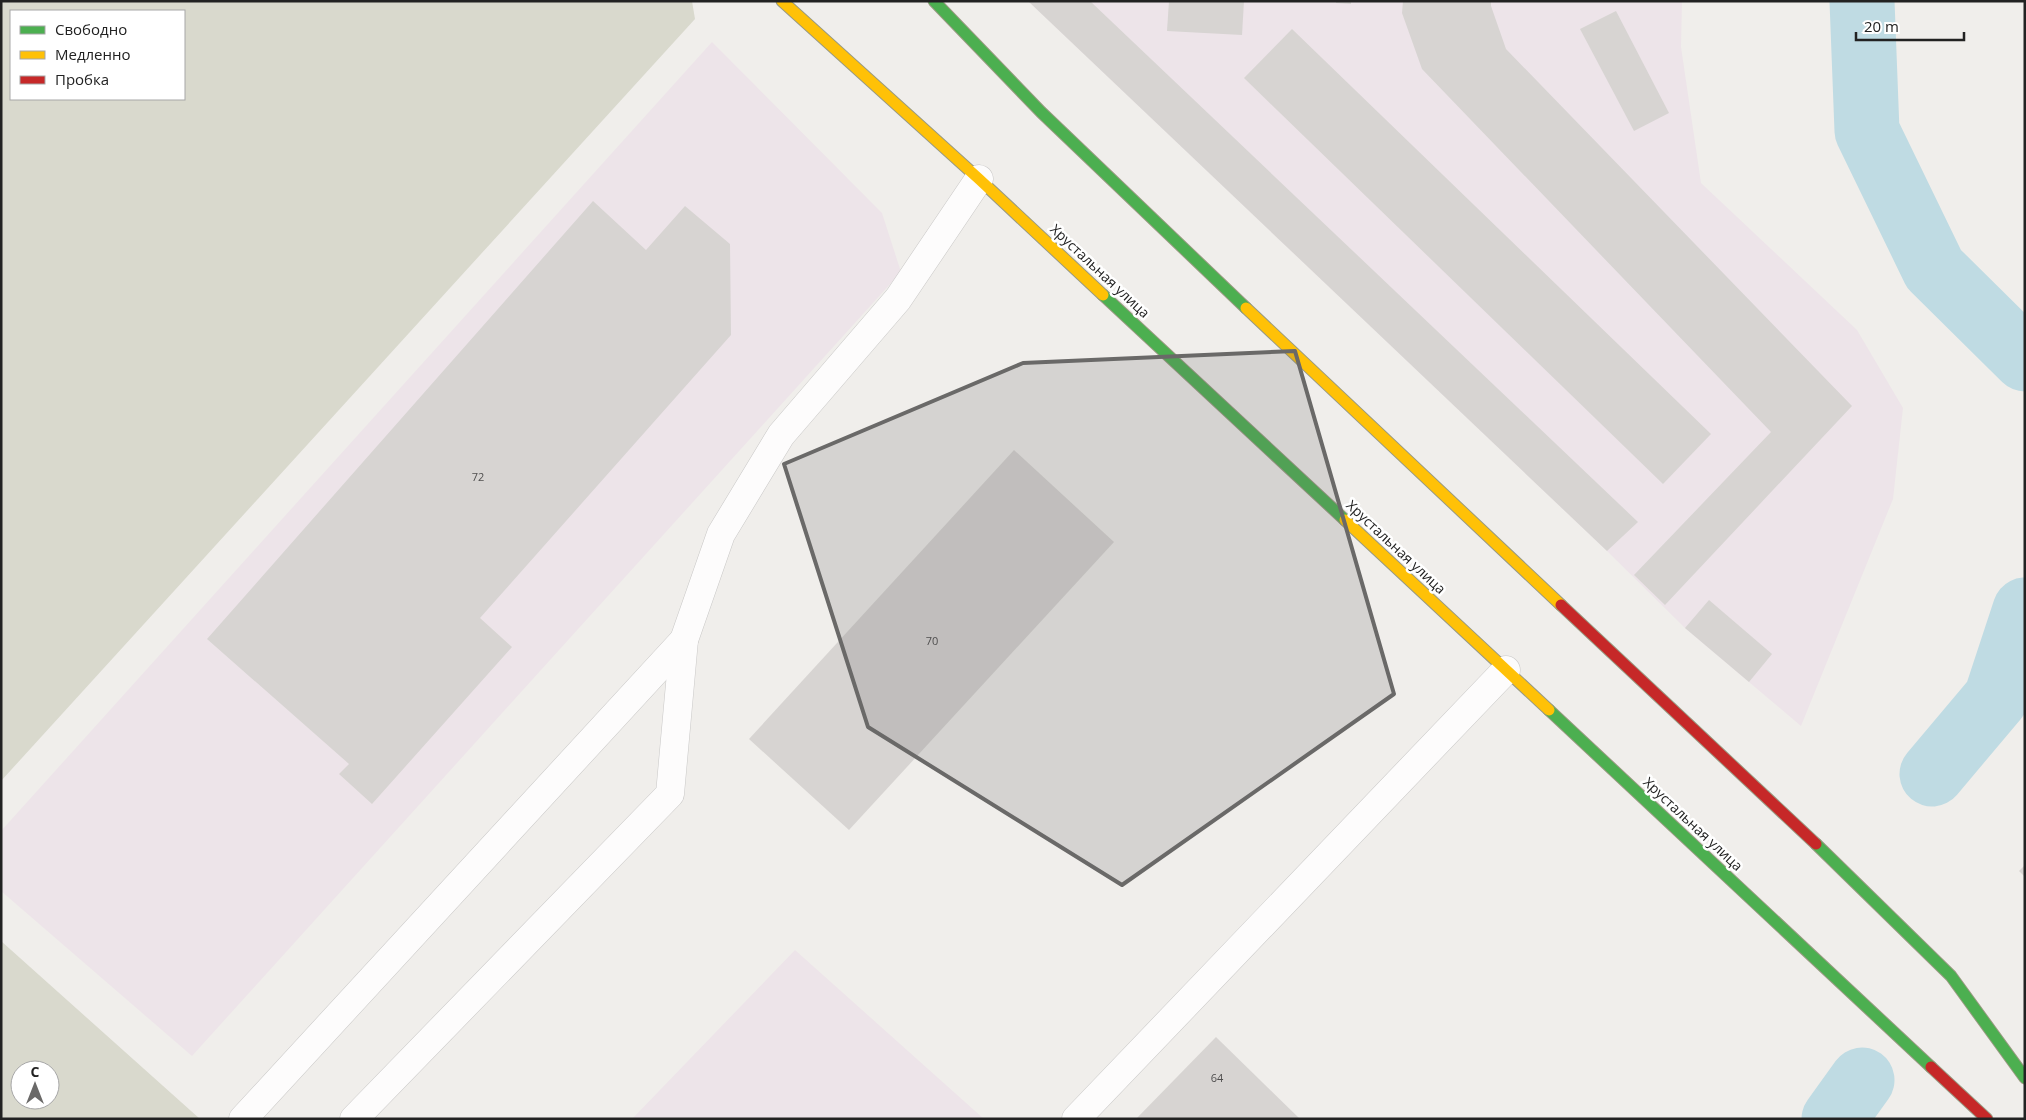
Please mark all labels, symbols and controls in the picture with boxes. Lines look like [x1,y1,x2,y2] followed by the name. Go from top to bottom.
[10,10,185,100] legend
[1856,10,1964,42] scale bar
[1864,16,1899,36] text: 20 m
[55,19,127,39] text: Свободно
[55,44,131,64] text: Медленно
[55,69,109,89] text: Пробка
[1047,220,1154,322] street label: Хрустальная улица
[472,469,484,484] house number: 72
[1343,496,1450,598] street label: Хрустальная улица
[926,633,938,648] house number: 70
[1640,773,1747,875] street label: Хрустальная улица
[10,1060,60,1110] north arrow
[31,1062,40,1081] text: С
[1211,1070,1224,1085] house number: 64

